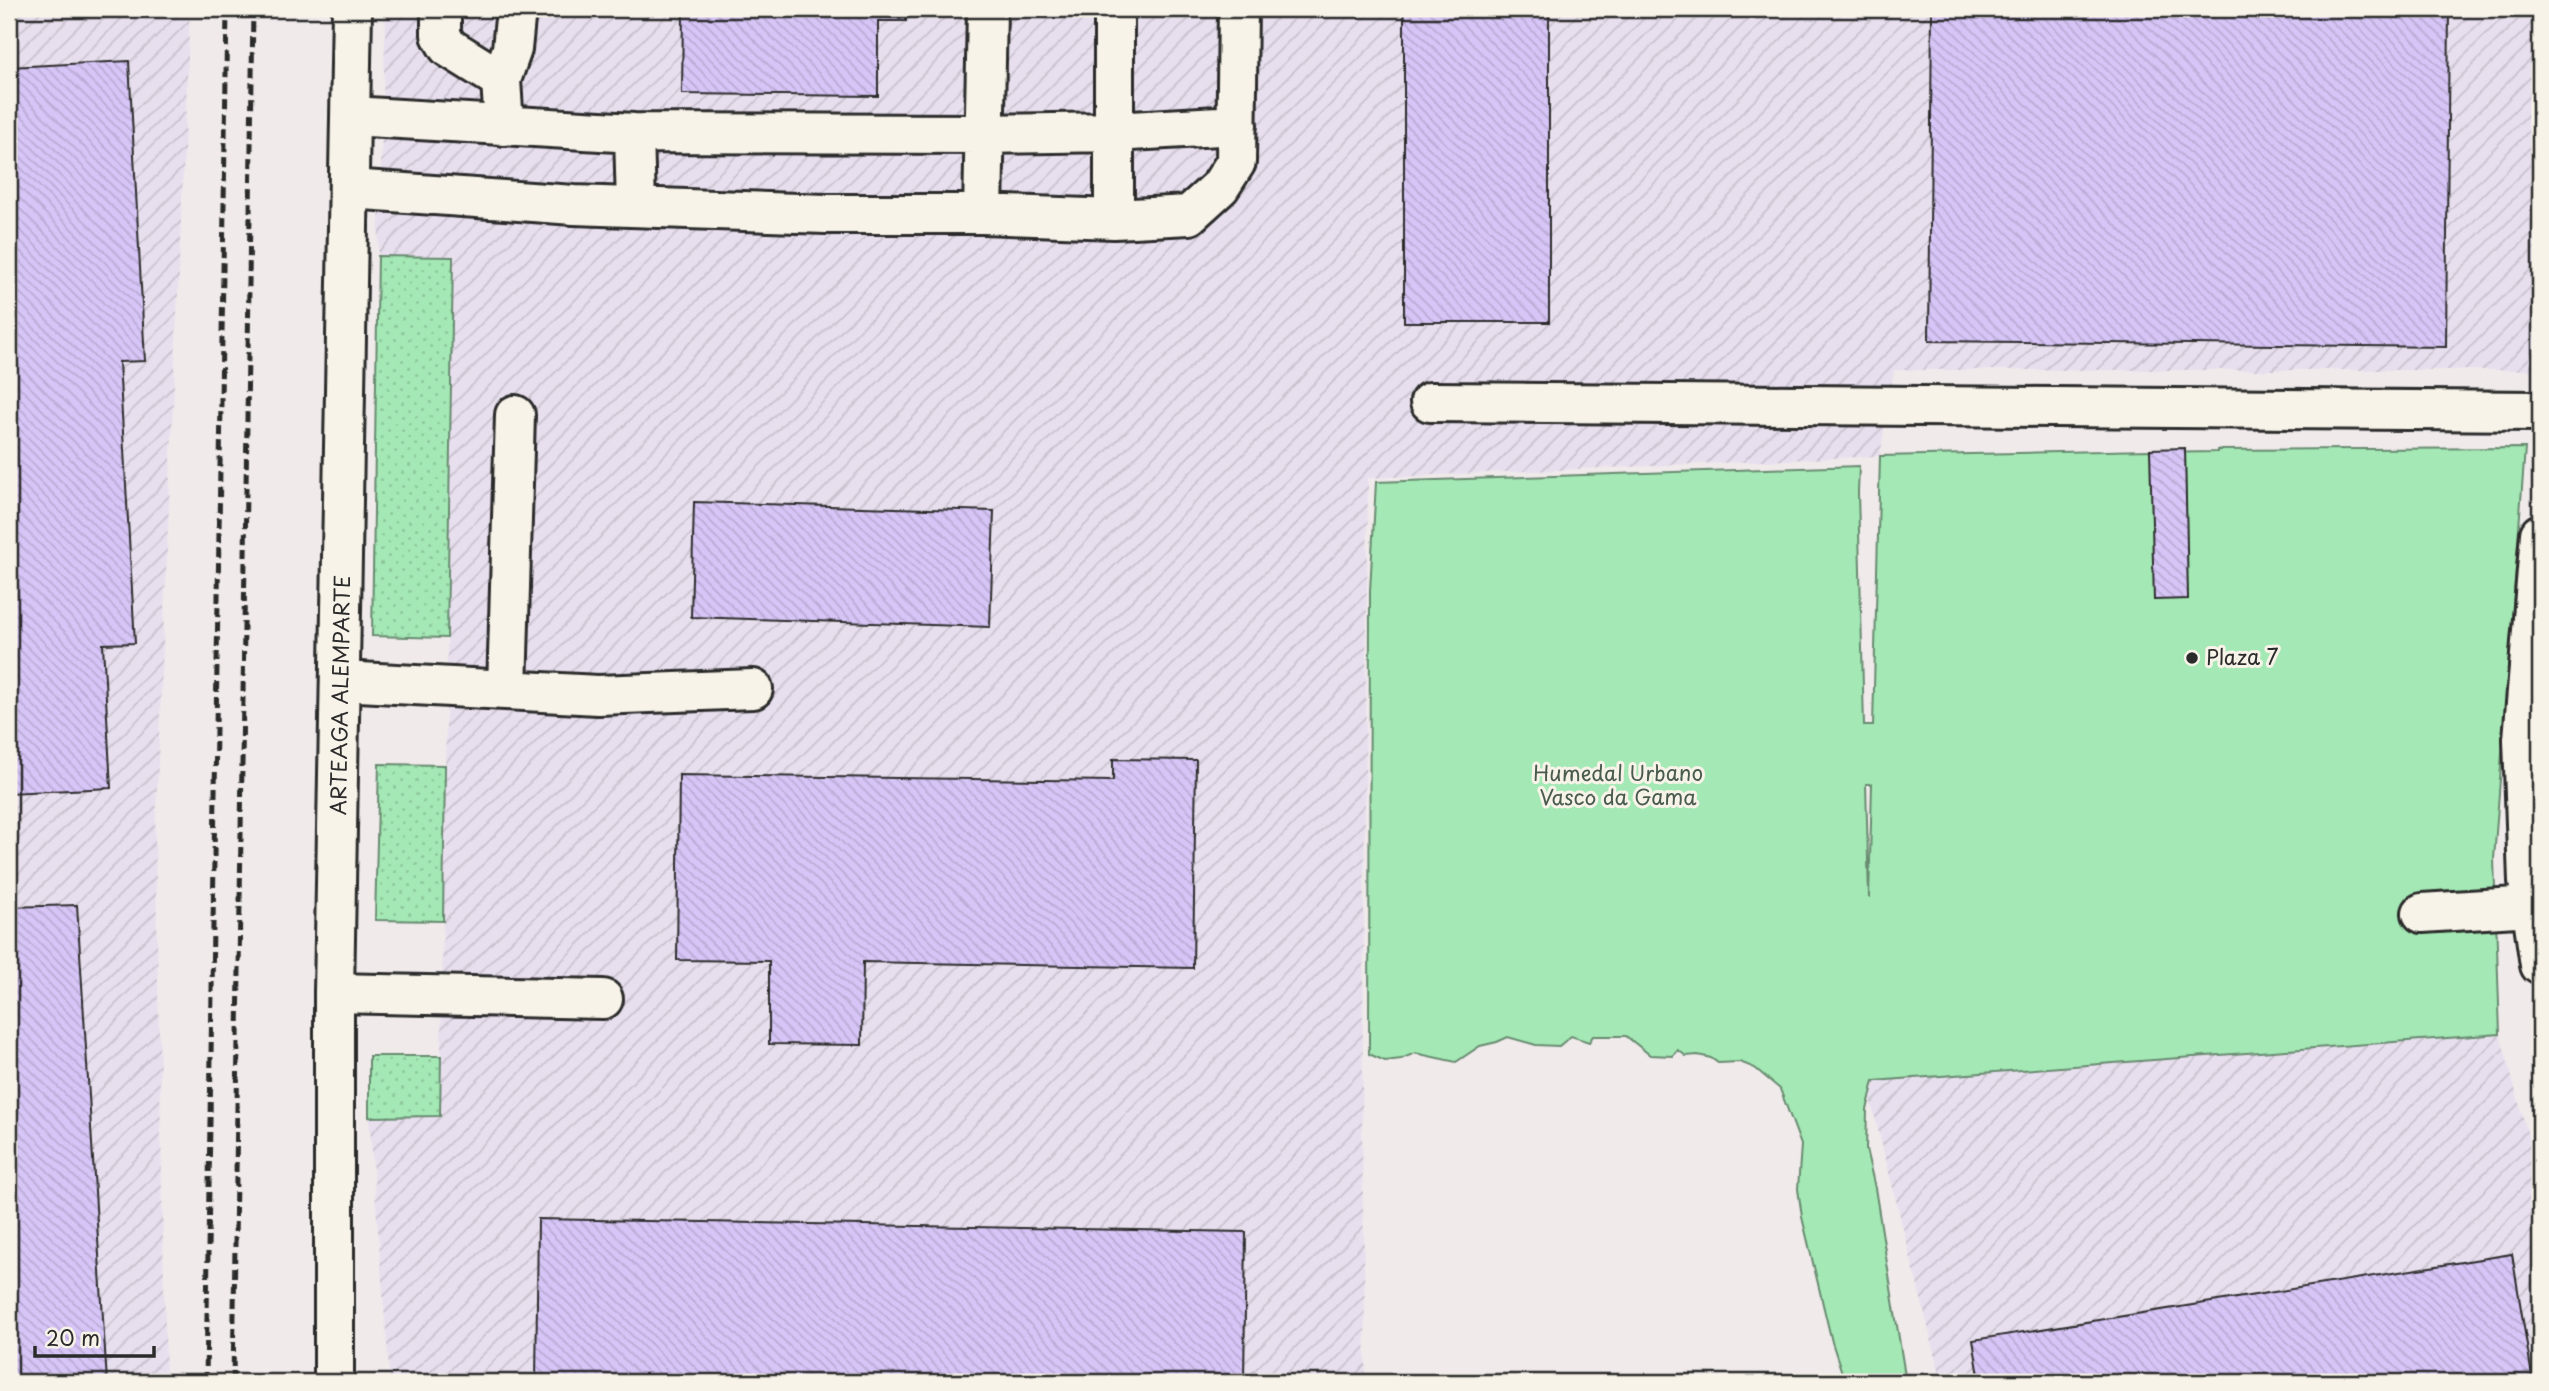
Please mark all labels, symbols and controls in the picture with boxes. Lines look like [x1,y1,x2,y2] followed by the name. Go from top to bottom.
[321,575,357,815] street label: ARTEAGA ALEMPARTE
[2206,640,2279,672] place label: Plaza 7
[2184,650,2200,666] marker: Plaza 7
[1533,756,1703,812] park label: Humedal Urbano Vasco da Gama
[35,1314,154,1358] scale bar
[46,1321,100,1353] text: 20 m

